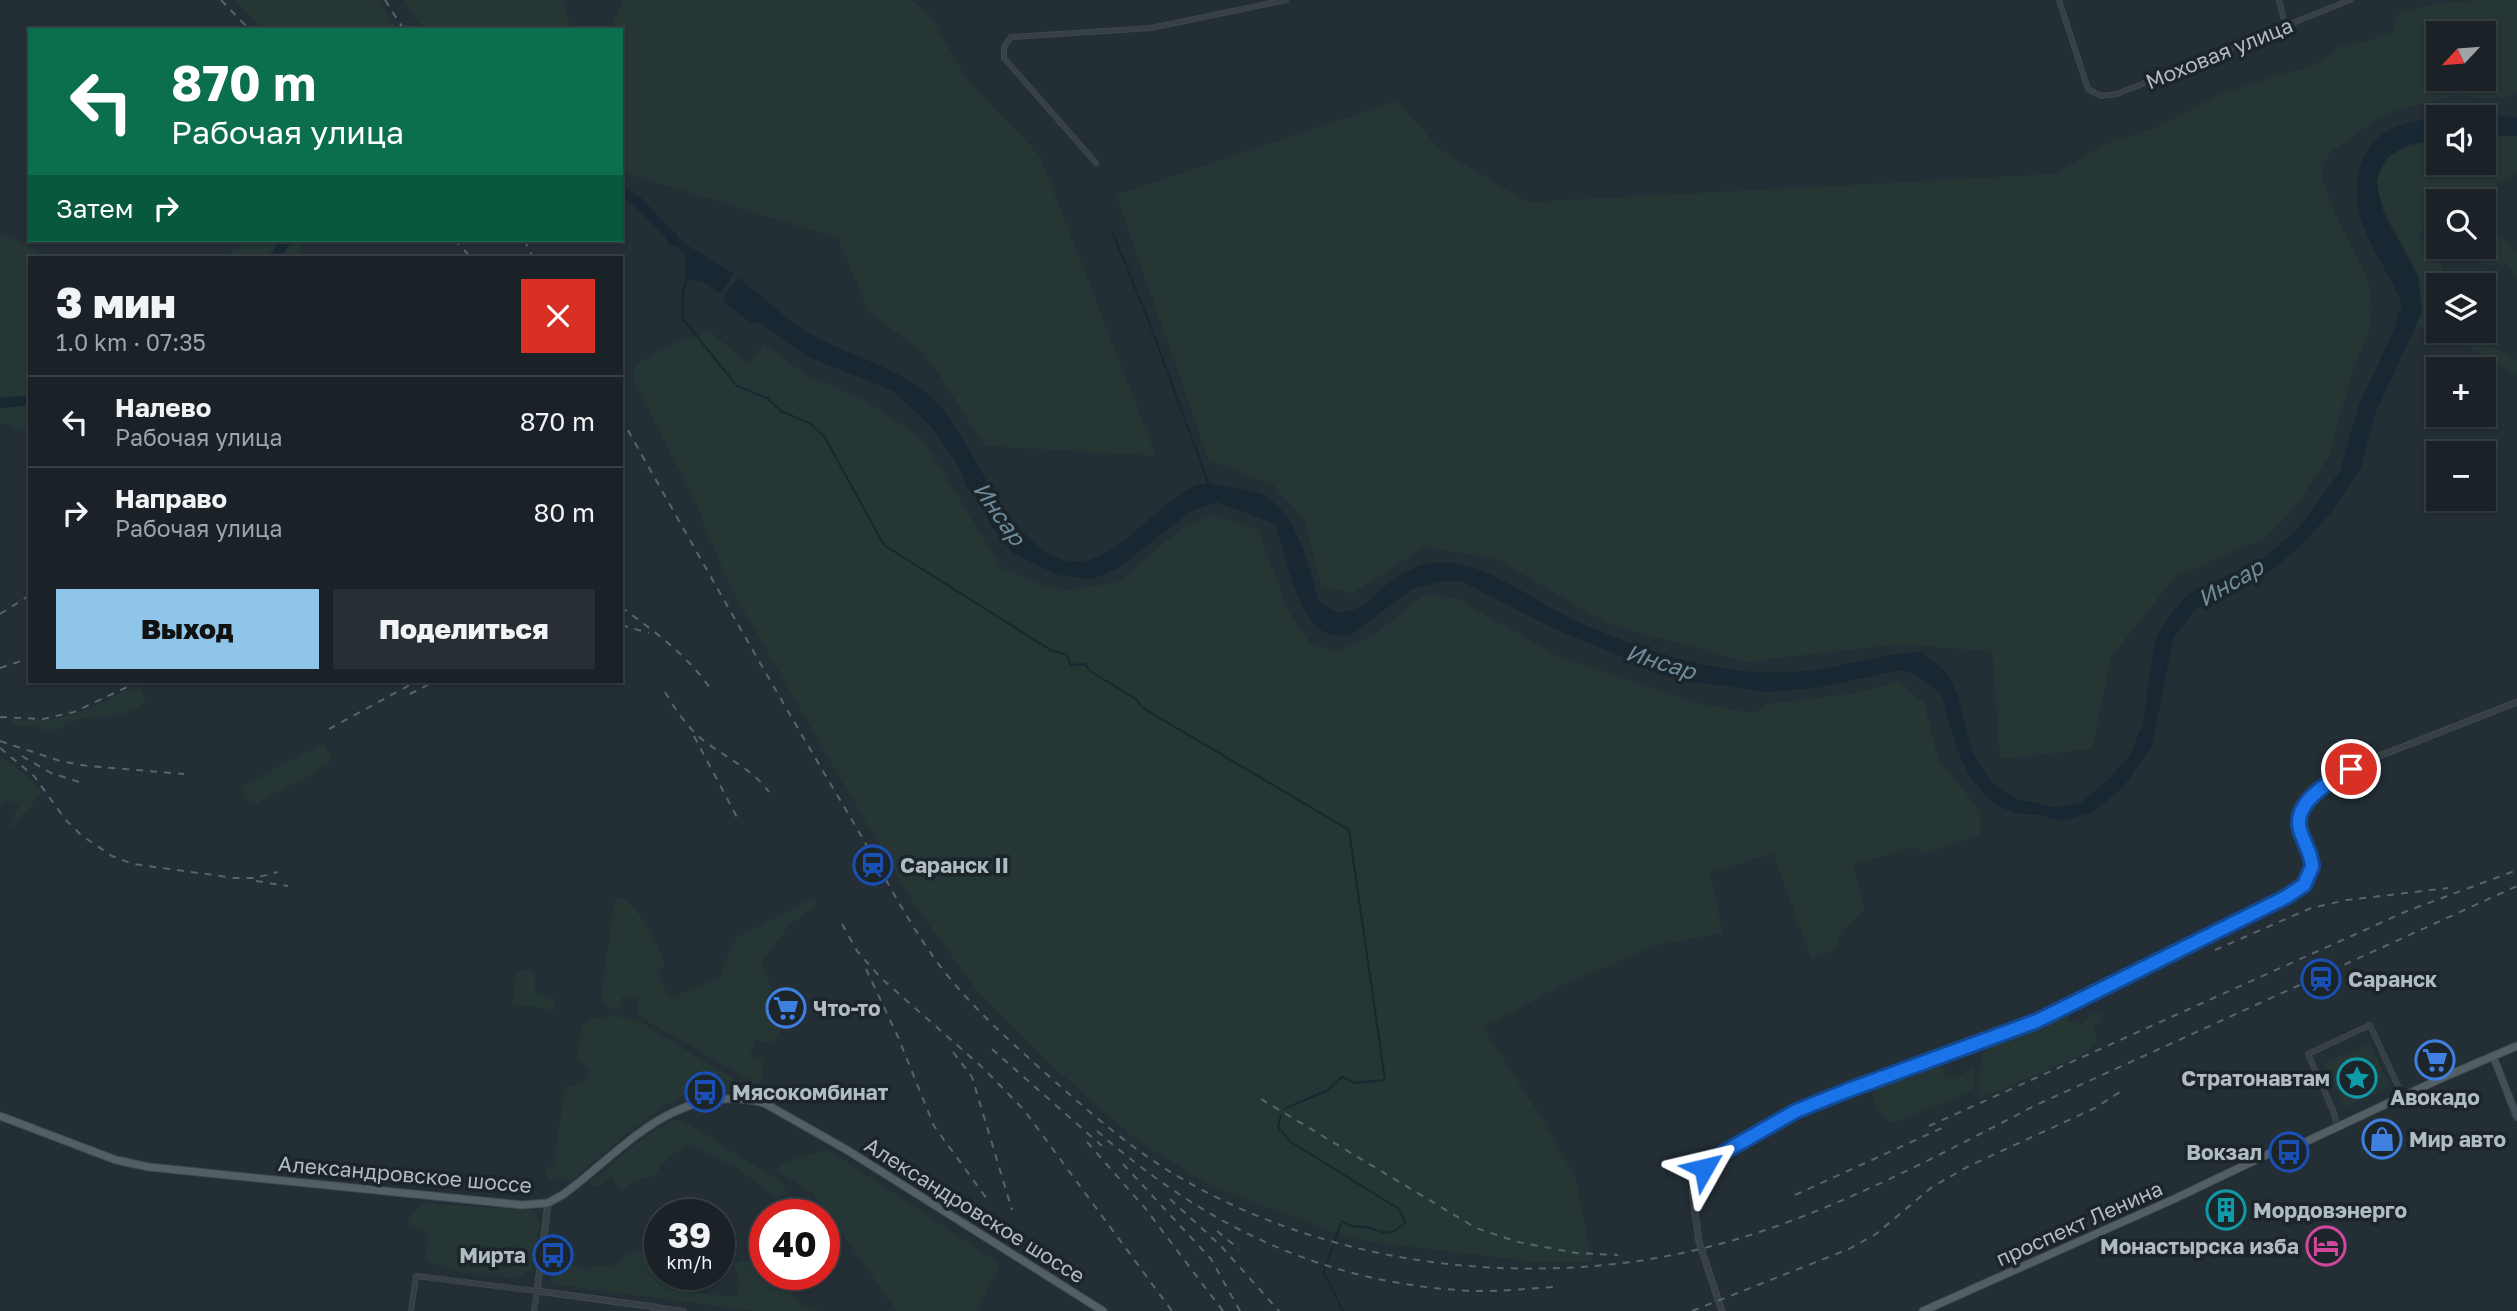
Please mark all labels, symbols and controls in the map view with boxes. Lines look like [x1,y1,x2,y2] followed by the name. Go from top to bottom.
[2142,12,2296,94] street label: Моховая улица
[2426,21,2496,91] north arrow
[2426,21,2496,511] map controls
[171,53,316,112] text: 870 m
[56,56,147,147] icon: left
[2426,105,2496,175] button: sound
[171,113,404,151] text: Рабочая улица
[147,189,185,227] icon: right
[2426,189,2496,259] button: search
[56,193,133,224] text: Затем
[2426,273,2496,343] button: layers
[56,277,176,327] text: 3 мин
[521,279,595,353] button: close
[56,328,206,356] text: 1.0 km · 07:35
[2426,357,2496,427] button: +
[115,392,211,423] text: Налево
[56,403,94,441] icon: left
[520,406,595,437] text: 870 m
[115,423,283,451] text: Рабочая улица
[2426,441,2496,511] button: −
[968,476,1033,552] water label: Инсар
[115,483,227,514] text: Направо
[56,494,94,532] icon: right
[534,497,595,528] text: 80 m
[115,514,283,542] text: Рабочая улица
[2192,551,2269,612] water label: Инсар
[56,589,319,669] button: Выход
[333,589,595,669] button: Поделиться
[1623,637,1701,685] water label: Инсар
[2321,739,2381,799] pin
[2332,750,2370,788] icon: arrive
[852,844,894,886] station icon: Саранск II
[900,852,1009,878] place label: Саранск II
[2300,958,2342,1000] station icon: Саранск
[2348,966,2437,992] place label: Саранск
[765,987,807,1029] supermarket icon: Что-то
[813,995,881,1021] place label: Что-то
[2414,1039,2456,1081] supermarket icon: Авокадо
[2336,1057,2378,1099] place icon: Стратонавтам
[2181,1065,2330,1091] place label: Стратонавтам
[684,1071,726,1113] bus stop icon: Мясокомбинат
[732,1079,888,1105] place label: Мясокомбинат
[2390,1084,2480,1110] place label: Авокадо
[2361,1118,2403,1160] shop icon: Мир авто
[2409,1126,2506,1152] place label: Мир авто
[1667,1131,1741,1205] position arrow
[2268,1131,2310,1173] bus stop icon: Вокзал
[860,1132,1090,1288] street label: Александровское шоссе
[2186,1139,2262,1165] place label: Вокзал
[277,1150,533,1198] street label: Александровское шоссе
[1992,1175,2166,1271] street label: проспект Ленина
[2205,1189,2247,1231] building icon: Мордовэнерго
[2253,1197,2407,1223] place label: Мордовэнерго
[749,1199,840,1290] speed limit sign: 40
[668,1214,711,1256] text: 39
[2305,1225,2347,1267] hotel icon: Монастырска изба
[2100,1233,2299,1259] place label: Монастырска изба
[532,1234,574,1276] bus stop icon: Мирта
[459,1242,526,1268] place label: Мирта
[667,1251,712,1273] text: km/h

